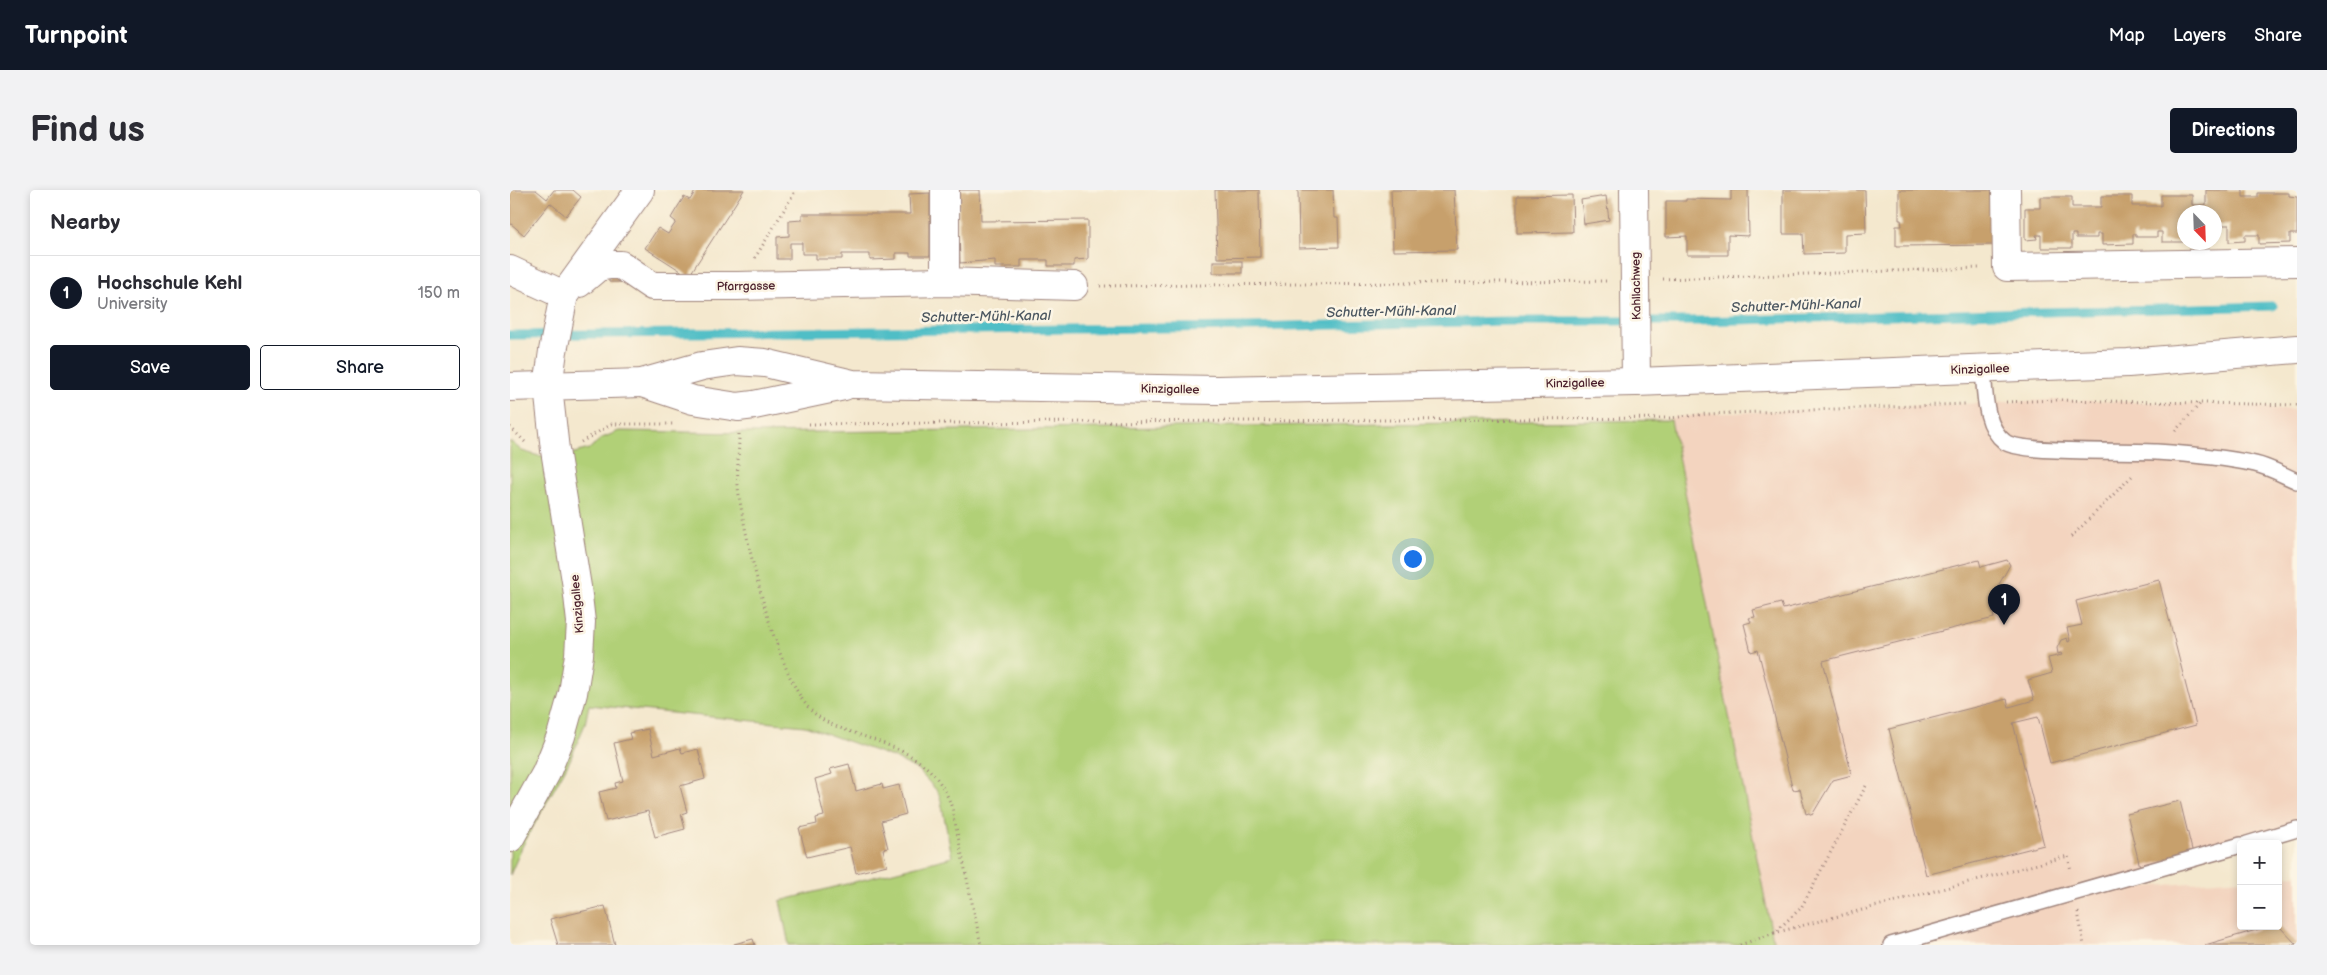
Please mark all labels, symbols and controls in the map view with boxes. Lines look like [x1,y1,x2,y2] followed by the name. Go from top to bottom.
[25,21,128,50] text: Turnpoint
[2109,25,2145,46] text: Map
[2173,25,2226,46] text: Layers
[2254,25,2302,46] text: Share
[2170,108,2297,153] button: Directions
[30,109,145,152] text: Find us
[2177,205,2222,250] north arrow
[50,210,120,235] text: Nearby
[1628,252,1645,320] street label: Kahllachweg
[97,272,242,295] text: Hochschule Kehl
[716,278,776,295] street label: Pfarrgasse
[63,284,69,303] text: 1
[418,284,460,303] text: 150 m
[97,295,168,314] text: University
[1731,295,1862,316] water label: Schutter-Mühl-Kanal
[1326,302,1457,321] water label: Schutter-Mühl-Kanal
[921,307,1052,326] water label: Schutter-Mühl-Kanal
[50,345,250,390] button: Save
[260,345,460,390] button: Share
[1950,361,2010,378] street label: Kinzigallee
[1545,375,1605,392] street label: Kinzigallee
[1140,381,1200,398] street label: Kinzigallee
[1400,546,1426,572] your location
[567,574,588,634] street label: Kinzigallee
[1988,584,2020,625] pin: 1
[2237,840,2282,930] map controls
[2237,840,2282,885] button: +
[2237,885,2282,930] button: −

